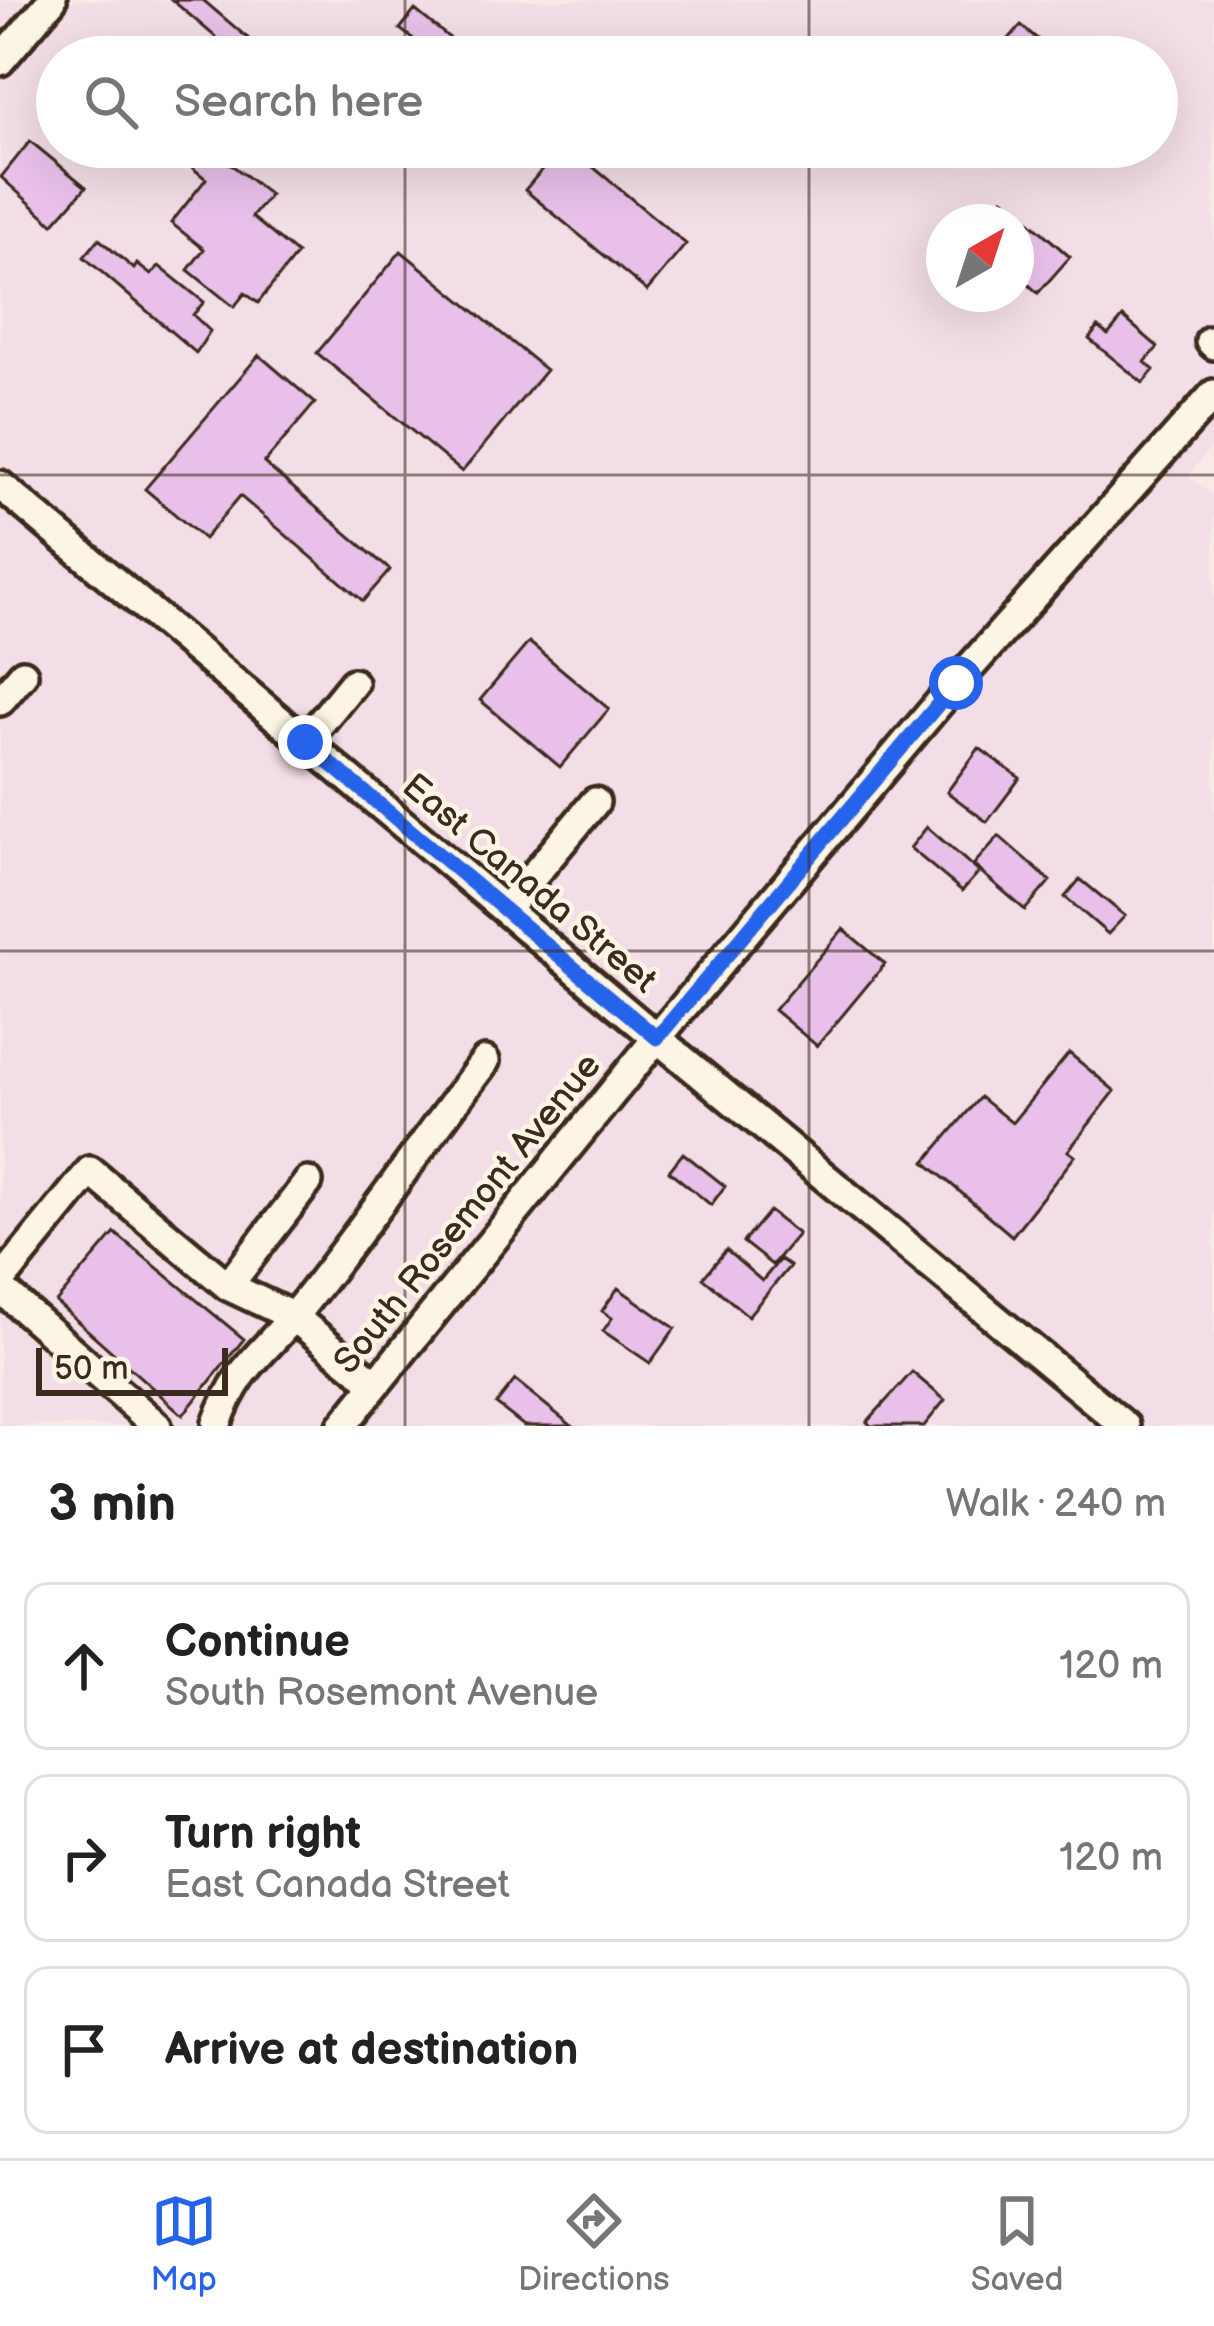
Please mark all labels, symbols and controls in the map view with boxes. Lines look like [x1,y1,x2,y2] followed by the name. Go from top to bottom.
[36,36,1178,168] search box
[78,69,144,135] icon: search
[174,75,423,130] text: Search here
[926,204,1034,312] north arrow
[929,656,983,710] route start
[278,715,332,769] route end
[393,765,665,1003] street label: East Canada Street
[325,1045,611,1383] street label: South Rosemont Avenue
[36,1342,228,1395] scale bar
[54,1349,129,1389] text: 50 m
[48,1474,176,1535] text: 3 min
[945,1481,1166,1528] text: Walk · 240 m
[165,1615,350,1670] text: Continue
[51,1633,117,1699] icon: ahead
[1059,1643,1163,1690] text: 120 m
[165,1670,598,1717] text: South Rosemont Avenue
[165,1807,361,1862] text: Turn right
[51,1825,117,1891] icon: right
[1059,1835,1163,1882] text: 120 m
[165,1862,510,1909] text: East Canada Street
[51,2017,117,2083] icon: arrive
[165,2023,578,2078] text: Arrive at destination
[151,2188,217,2300] tab: Map
[518,2188,670,2300] tab: Directions
[971,2188,1063,2300] tab: Saved

